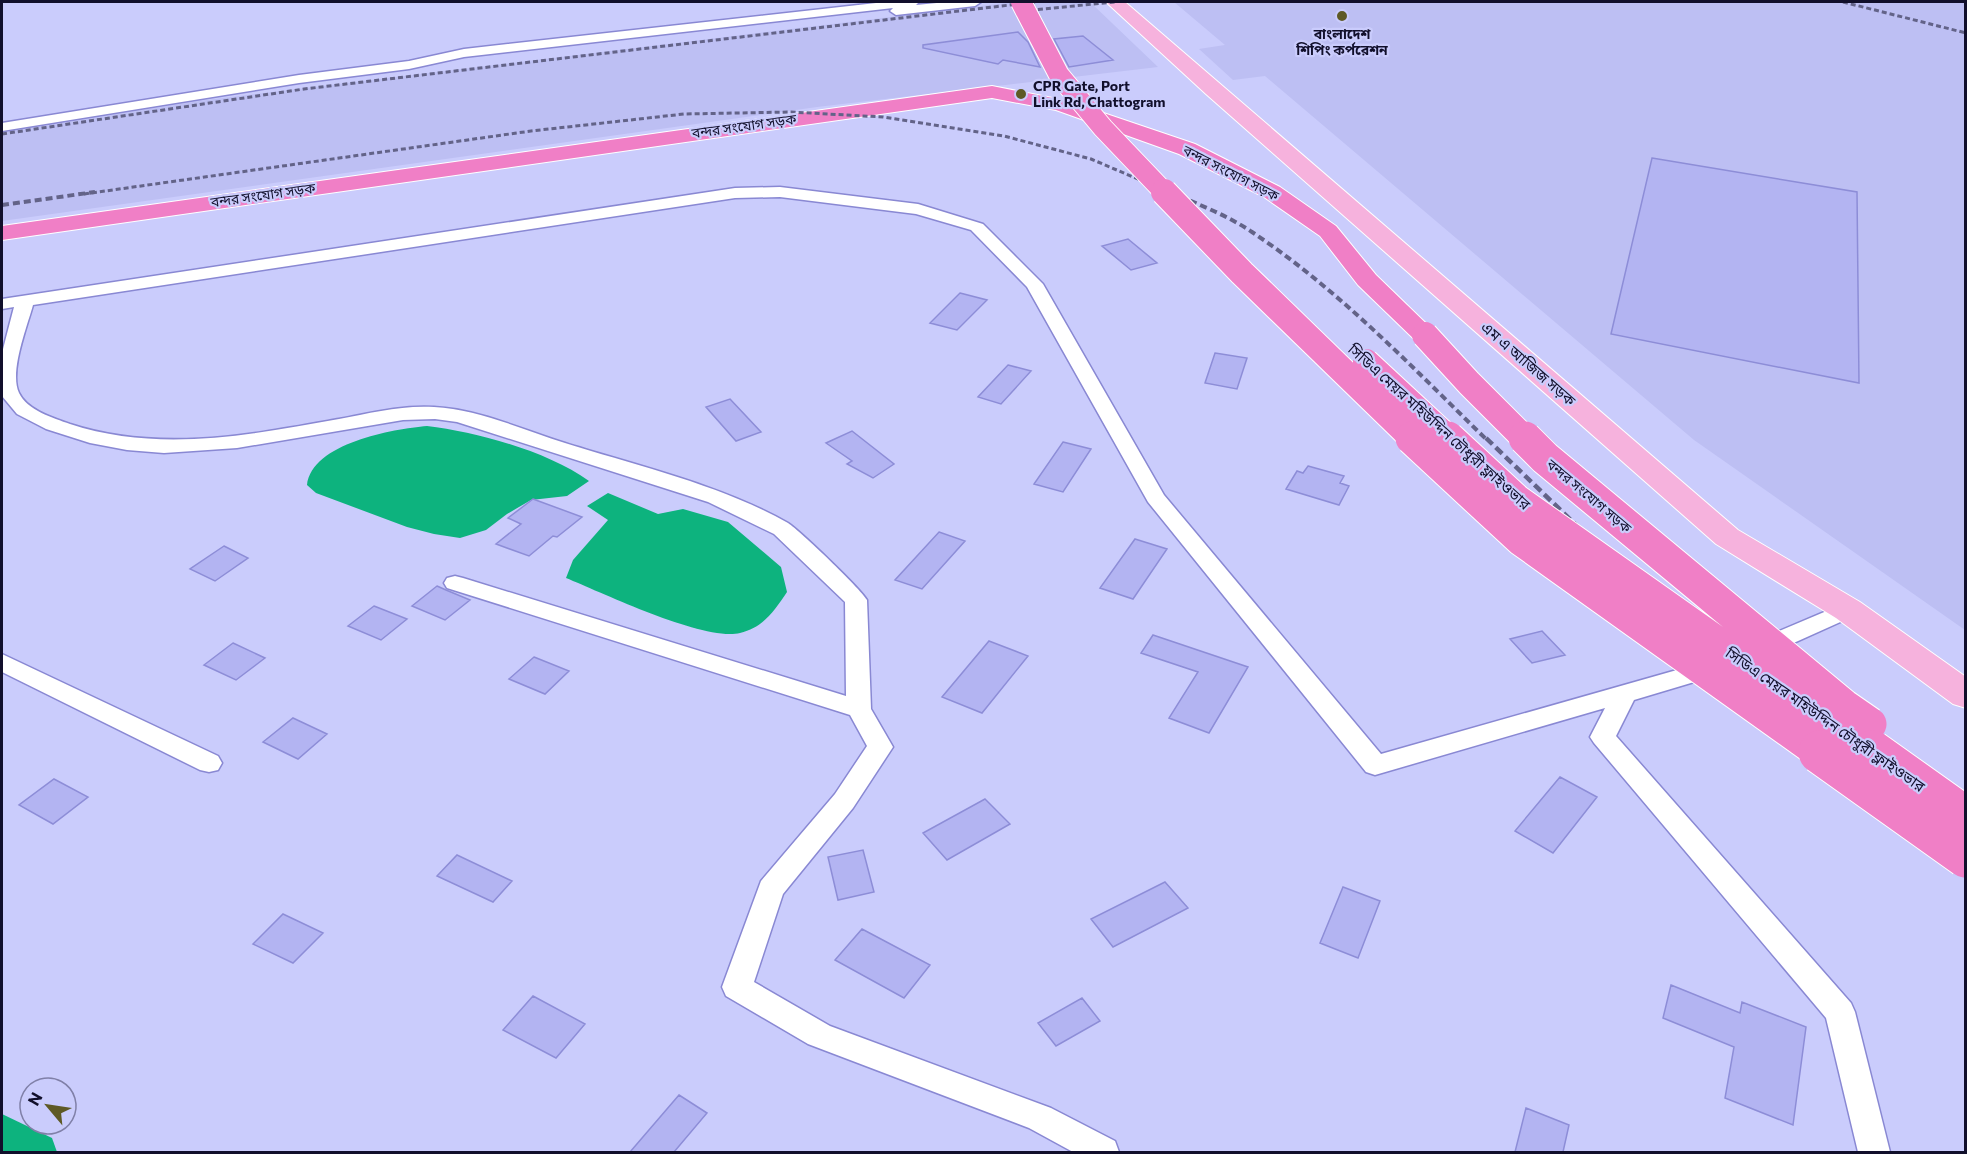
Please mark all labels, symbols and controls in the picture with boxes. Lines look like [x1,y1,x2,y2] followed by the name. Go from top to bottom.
[1335,9,1349,23] marker: বাংলাদেশ শিপিং কর্পরেশন
[1295,25,1388,58] place label: বাংলাদেশ শিপিং কর্পরেশন
[1033,77,1165,110] place label: CPR Gate, Port Link Rd, Chattogram
[1014,87,1028,101] marker: CPR Gate, Port Link Rd, Chattogram
[690,110,798,141] street label: বন্দর সংযোগ সড়ক
[1180,141,1283,204] street label: বন্দর সংযোগ সড়ক
[209,179,317,210] street label: বন্দর সংযোগ সড়ক
[1478,317,1580,410] street label: এম এ আজিজ সড়ক
[1343,339,1535,514] street label: সিডিএ মেয়র মহিউদ্দিন চৌধুরী ফ্লাইওভার
[1543,455,1636,536] street label: বন্দর সংযোগ সড়ক
[1721,643,1929,796] street label: সিডিএ মেয়র মহিউদ্দিন চৌধুরী ফ্লাইওভার
[18,1076,78,1136] north arrow
[23,1089,46,1108] text: N

